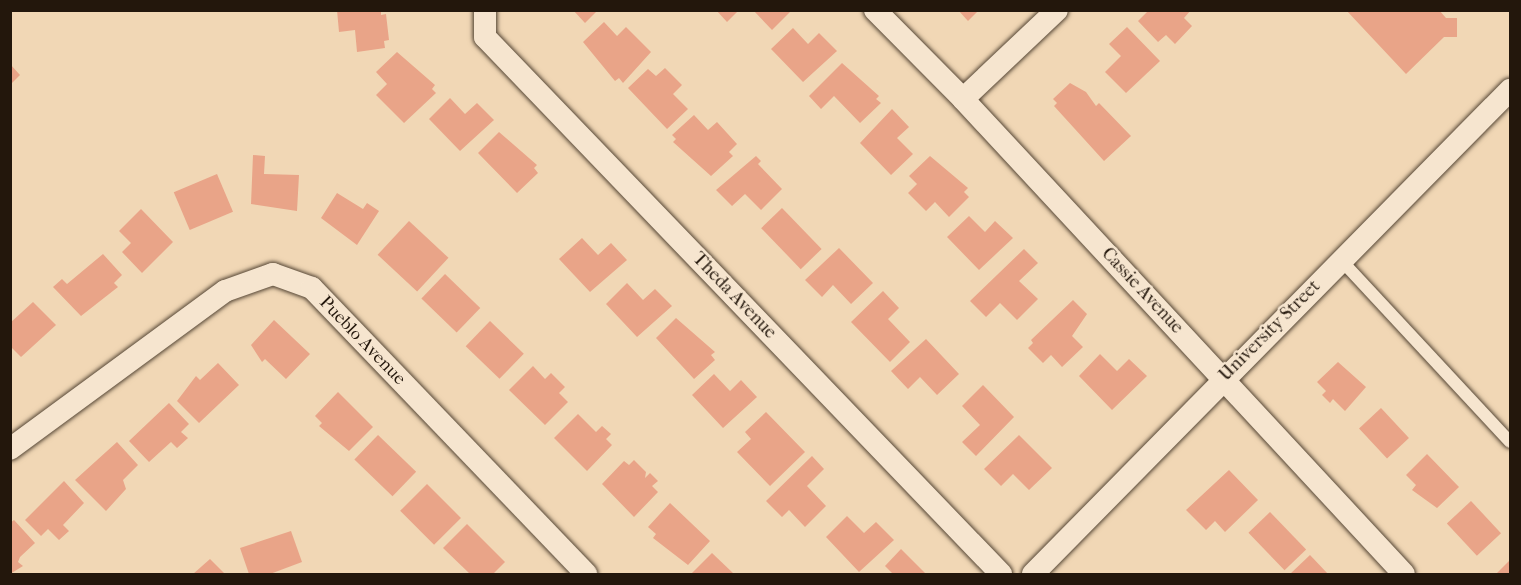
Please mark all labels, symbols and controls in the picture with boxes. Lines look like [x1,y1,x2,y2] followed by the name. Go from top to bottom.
[1097,243,1187,339] street label: Cassie Avenue
[688,248,780,344] street label: Theda Avenue
[1215,276,1325,386] street label: University Street
[314,292,410,390] street label: Pueblo Avenue

